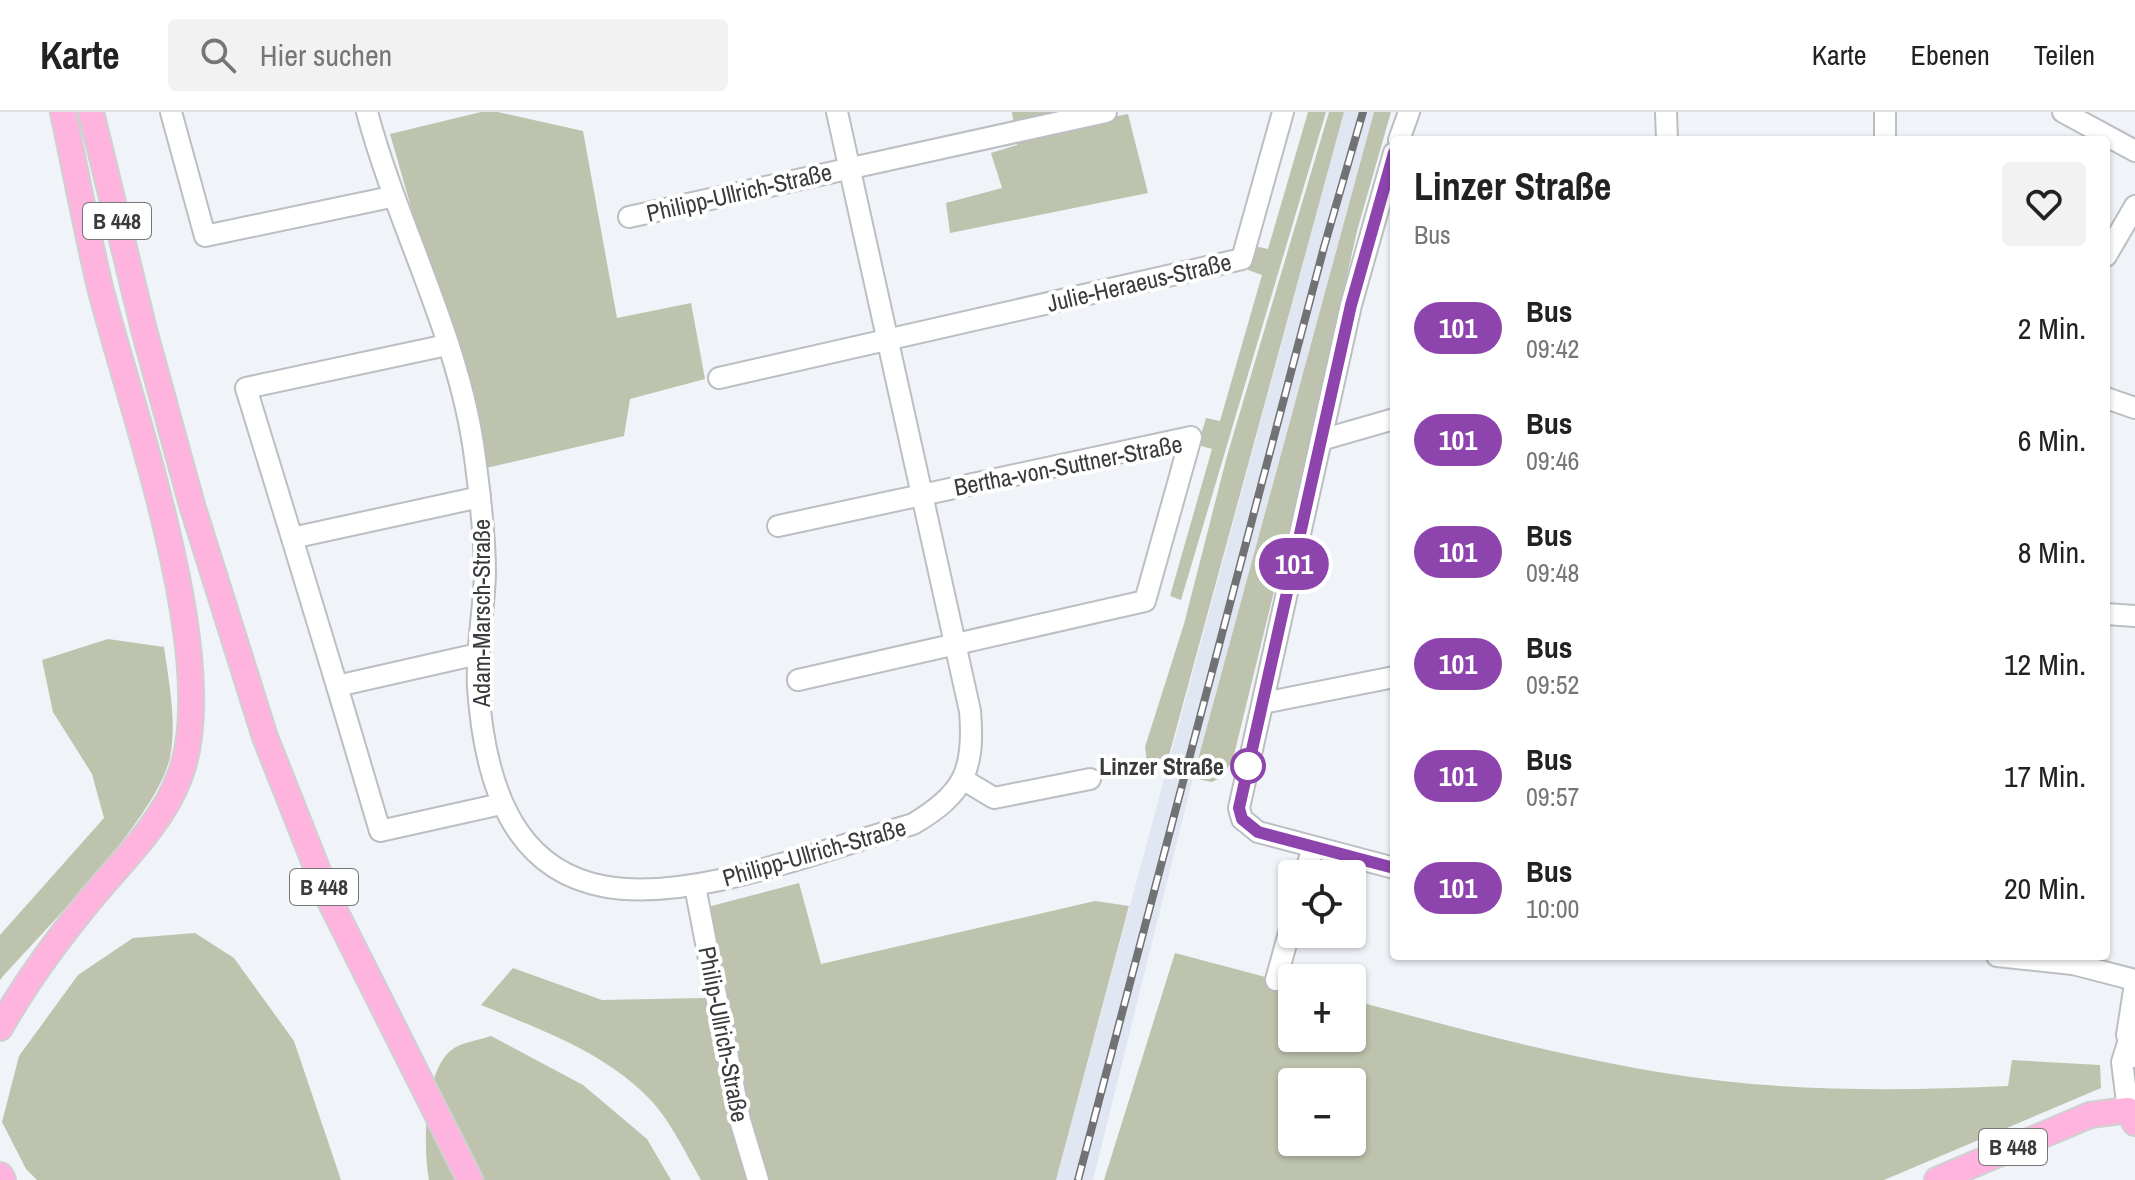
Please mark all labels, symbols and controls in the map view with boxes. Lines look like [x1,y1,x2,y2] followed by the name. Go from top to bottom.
[168,19,728,91] search box
[40,30,120,81] text: Karte
[196,33,240,77] icon: search
[260,35,392,75] text: Hier suchen
[1812,36,1867,74] text: Karte
[1911,36,1990,74] text: Ebenen
[2034,36,2095,74] text: Teilen
[643,155,835,229] street label: Philipp-Ullrich-Straße
[1414,161,1611,212] text: Linzer Straße
[2002,162,2086,246] button: heart
[83,203,151,239] road number: B 448
[1414,217,1451,252] text: Bus
[1044,245,1234,319] street label: Julie-Heraeus-Straße
[1526,291,1572,331] text: Bus
[2018,308,2086,348] text: 2 Min.
[1439,309,1477,347] text: 101
[1526,331,1579,366] text: 09:42
[1526,403,1572,443] text: Bus
[2018,420,2086,460] text: 6 Min.
[1439,421,1477,459] text: 101
[951,427,1185,503] street label: Bertha-von-Suttner-Straße
[1526,443,1579,478] text: 09:46
[1526,515,1572,555] text: Bus
[465,519,497,708] street label: Adam-Marsch-Straße
[2018,532,2086,572] text: 8 Min.
[1439,533,1477,571] text: 101
[1248,538,1340,590] line badge: 101
[1275,545,1313,583] text: 101
[1526,555,1579,590] text: 09:48
[1526,627,1572,667] text: Bus
[2004,644,2086,684] text: 12 Min.
[1439,645,1477,683] text: 101
[1526,667,1579,702] text: 09:52
[1526,739,1572,779] text: Bus
[1231,749,1265,783] marker: Linzer Straße
[1099,750,1224,782] place label: Linzer Straße
[2004,756,2086,796] text: 17 Min.
[1439,757,1477,795] text: 101
[1526,779,1579,814] text: 09:57
[719,811,909,893] street label: Philipp-Ullrich-Straße
[1526,851,1572,891] text: Bus
[1278,860,1366,1156] map controls
[1278,860,1366,948] button: locate
[2004,868,2086,908] text: 20 Min.
[290,869,358,905] road number: B 448
[1439,869,1477,907] text: 101
[1526,891,1579,926] text: 10:00
[691,943,757,1125] street label: Philip-Ullrich-Straße
[1278,964,1366,1052] button: +
[1278,1068,1366,1156] button: −
[1979,1129,2047,1165] road number: B 448

